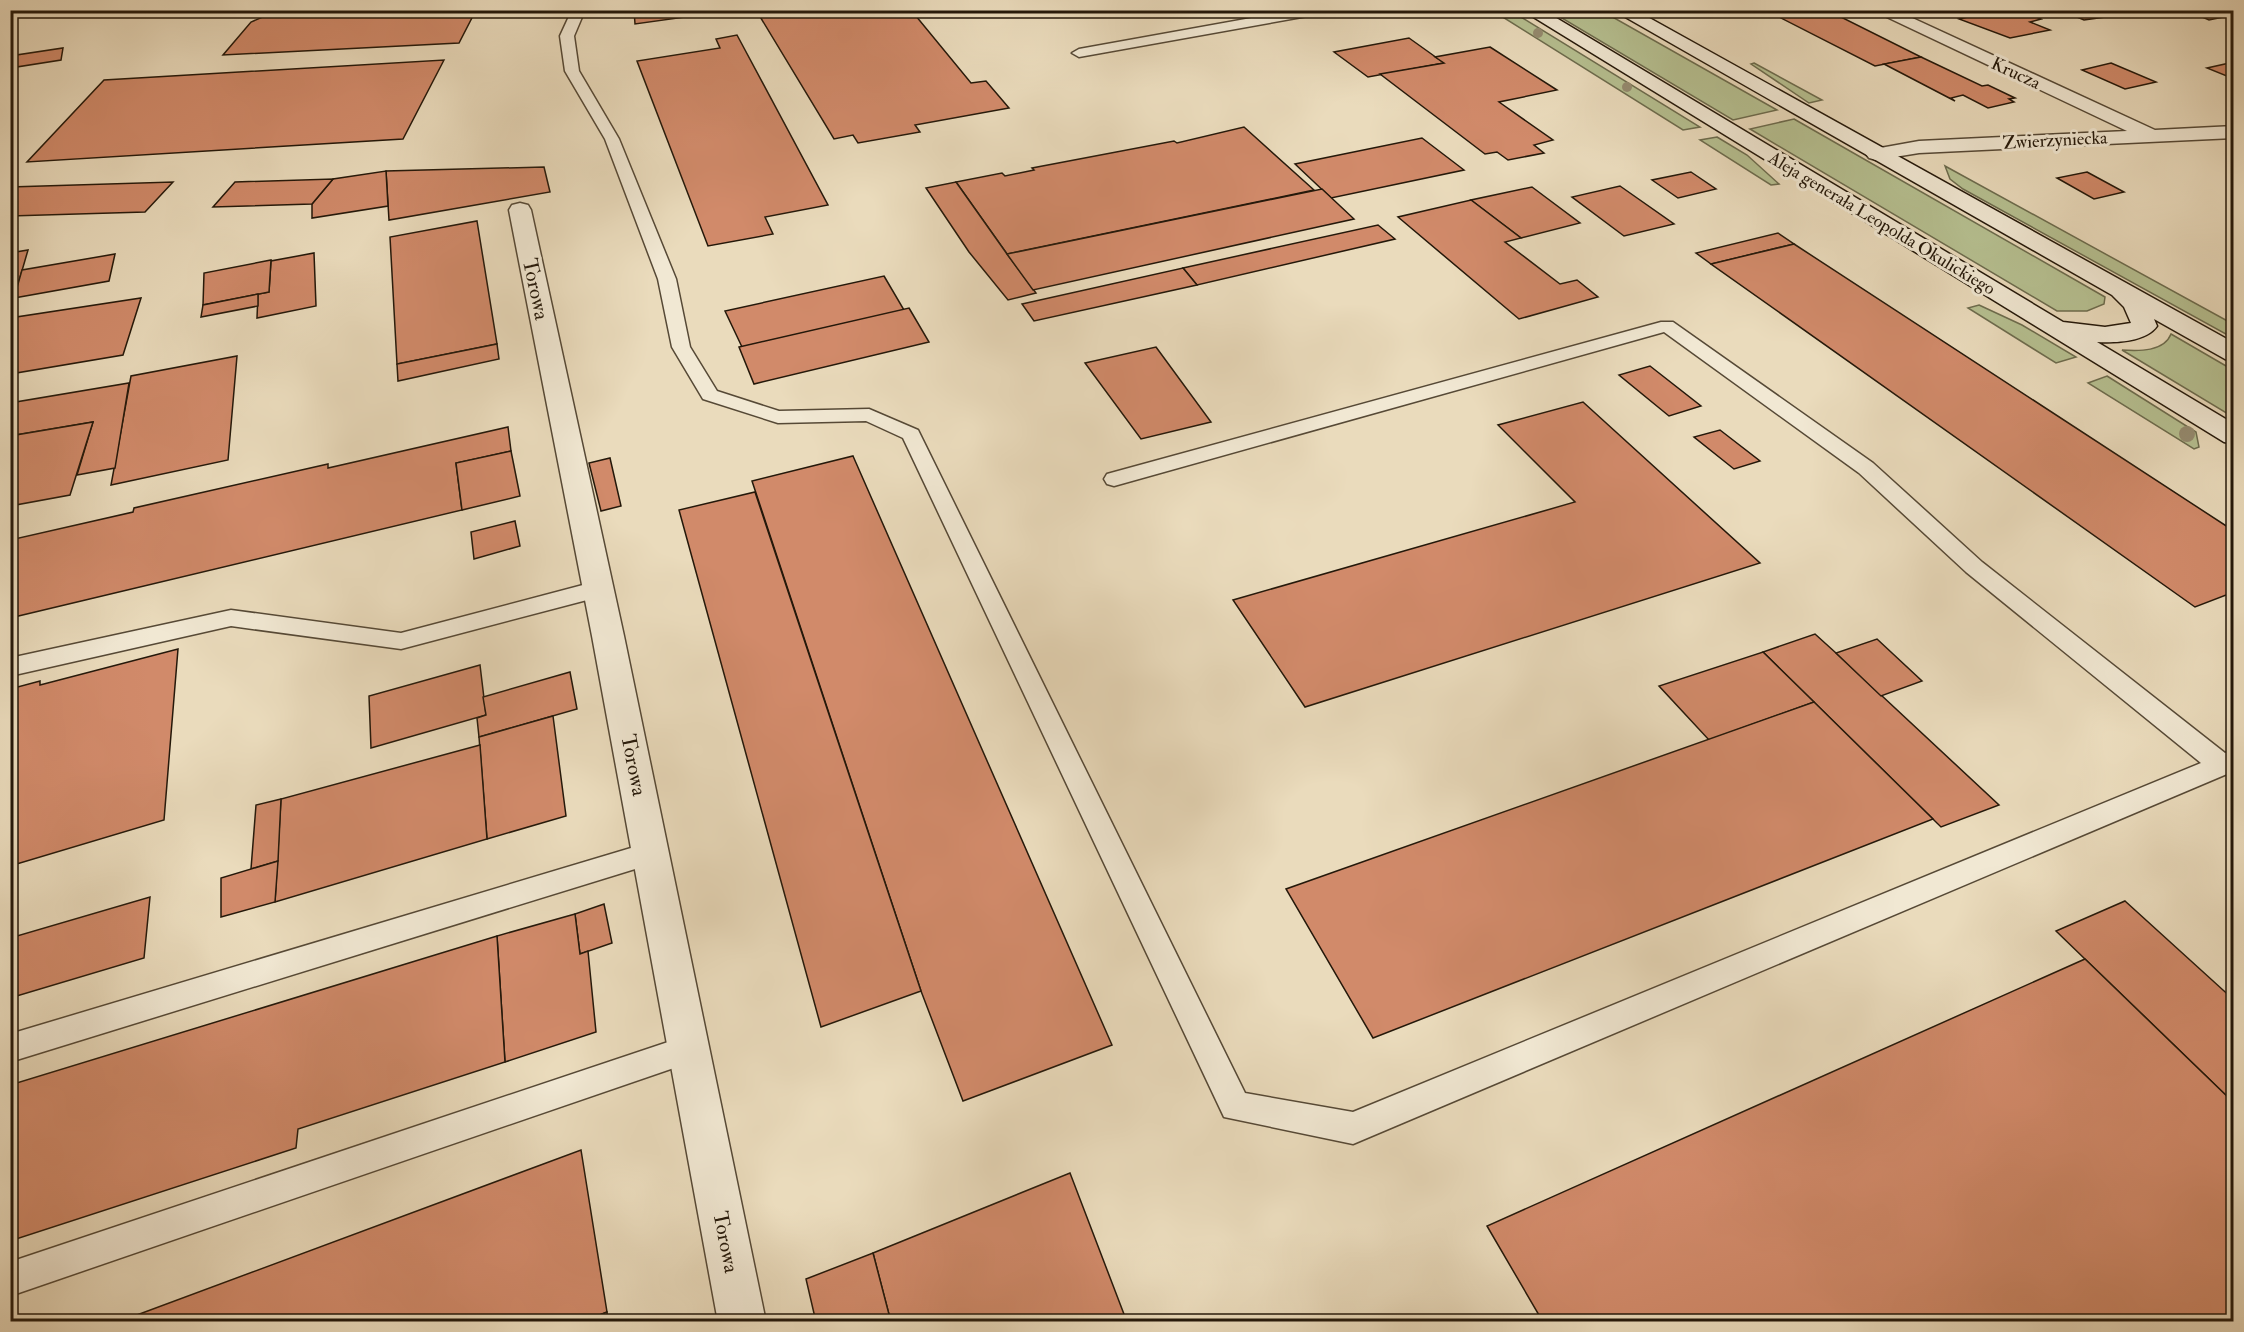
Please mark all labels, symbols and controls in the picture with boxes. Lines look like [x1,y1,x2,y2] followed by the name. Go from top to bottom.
[1987,52,2045,95] street label: Krucza
[2002,126,2108,155] street label: Zwierzyniecka
[1763,146,2000,301] street label: Aleja generała Leopolda Okulickiego
[516,256,555,323] street label: Torowa
[614,732,653,799] street label: Torowa
[706,1209,745,1276] street label: Torowa

